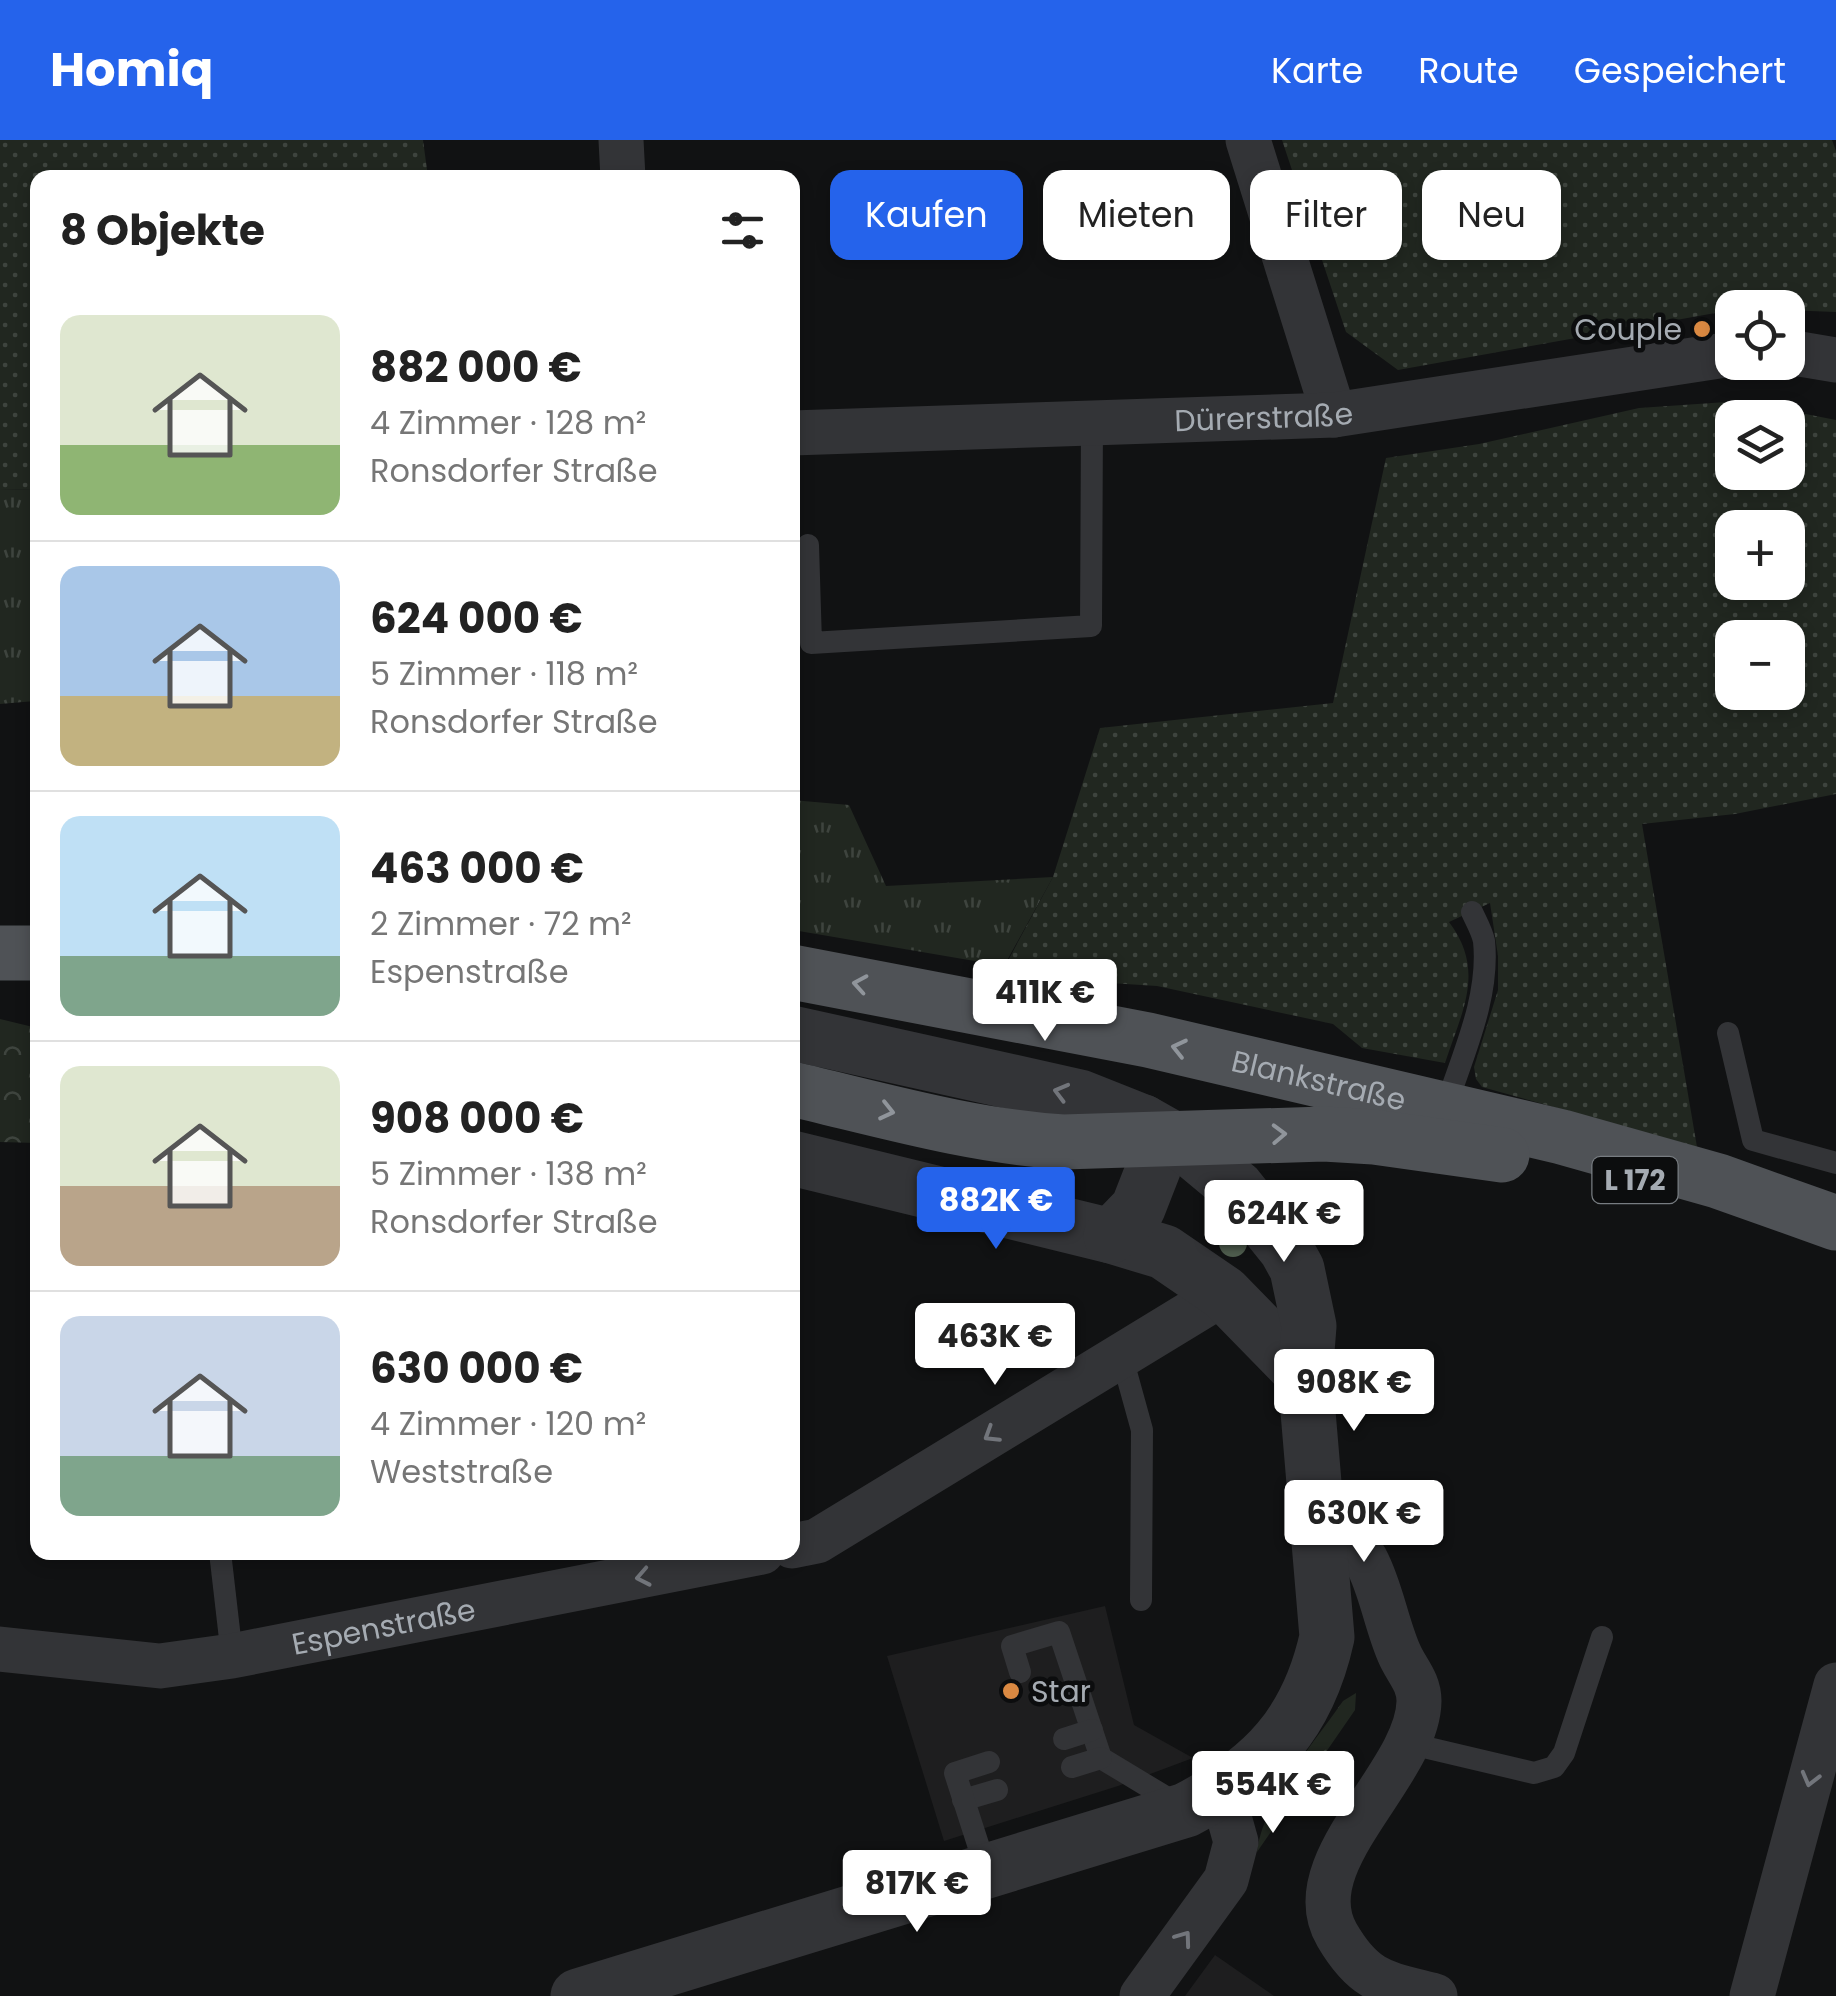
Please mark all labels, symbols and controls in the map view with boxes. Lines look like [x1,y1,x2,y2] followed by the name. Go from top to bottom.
[50,36,213,103] text: Homiq
[1271,46,1363,95] text: Karte
[1418,46,1519,95] text: Route
[1574,46,1786,95] text: Gespeichert
[830,170,1023,260] chip: Kaufen
[1043,170,1230,260] chip: Mieten
[1250,170,1402,260] chip: Filter
[1422,170,1561,260] chip: Neu
[60,201,265,260] text: 8 Objekte
[715,203,770,258] icon: filters
[1715,290,1805,710] map controls
[1715,290,1805,380] button: locate
[1574,308,1682,351] place label: Couple
[1691,318,1713,340] marker: Couple
[370,338,582,397] text: 882 000 €
[140,355,260,475] icon: home
[1174,391,1356,442] street label: Dürerstraße
[370,400,646,445] text: 4 Zimmer · 128 m²
[1715,400,1805,490] button: layers
[370,448,658,493] text: Ronsdorfer Straße
[1715,510,1805,600] button: +
[370,589,583,648] text: 624 000 €
[140,606,260,726] icon: home
[1715,620,1805,710] button: −
[370,651,638,696] text: 5 Zimmer · 118 m²
[370,699,658,744] text: Ronsdorfer Straße
[370,839,584,898] text: 463 000 €
[140,856,260,976] icon: home
[370,901,632,946] text: 2 Zimmer · 72 m²
[370,949,569,994] text: Espenstraße
[964,959,1126,1044] pin: 411K €
[995,969,1095,1014] text: 411K €
[852,974,869,995] one-way arrow
[1171,1039,1188,1060] one-way arrow
[1227,1039,1410,1121] street label: Blankstraße
[1053,1082,1070,1103] one-way arrow
[370,1089,584,1148] text: 908 000 €
[879,1099,896,1120] one-way arrow
[140,1106,260,1226] icon: home
[1272,1124,1288,1145] one-way arrow
[370,1151,647,1196] text: 5 Zimmer · 138 m²
[1592,1157,1678,1203] road number: L 172
[915,1167,1077,1252] pin: 882K €
[939,1177,1053,1222] text: 882K €
[1203,1180,1365,1265] pin: 624K €
[1227,1190,1341,1235] text: 624K €
[370,1199,658,1244] text: Ronsdorfer Straße
[914,1303,1076,1388] pin: 463K €
[937,1313,1053,1358] text: 463K €
[370,1339,583,1398] text: 630 000 €
[1273,1349,1435,1434] pin: 908K €
[140,1356,260,1476] icon: home
[1296,1359,1412,1404] text: 908K €
[370,1401,646,1446] text: 4 Zimmer · 120 m²
[984,1422,1002,1441] one-way arrow
[370,1449,553,1494] text: Weststraße
[1283,1480,1445,1565] pin: 630K €
[1306,1490,1422,1535] text: 630K €
[635,1565,652,1586] one-way arrow
[288,1587,479,1665] street label: Espenstraße
[1031,1670,1091,1713] place label: Star
[1000,1680,1022,1702] marker: Star
[1192,1751,1354,1836] pin: 554K €
[1214,1761,1332,1806] text: 554K €
[1801,1770,1822,1787] one-way arrow
[836,1850,998,1935] pin: 817K €
[865,1860,969,1905] text: 817K €
[1172,1931,1189,1949] one-way arrow

